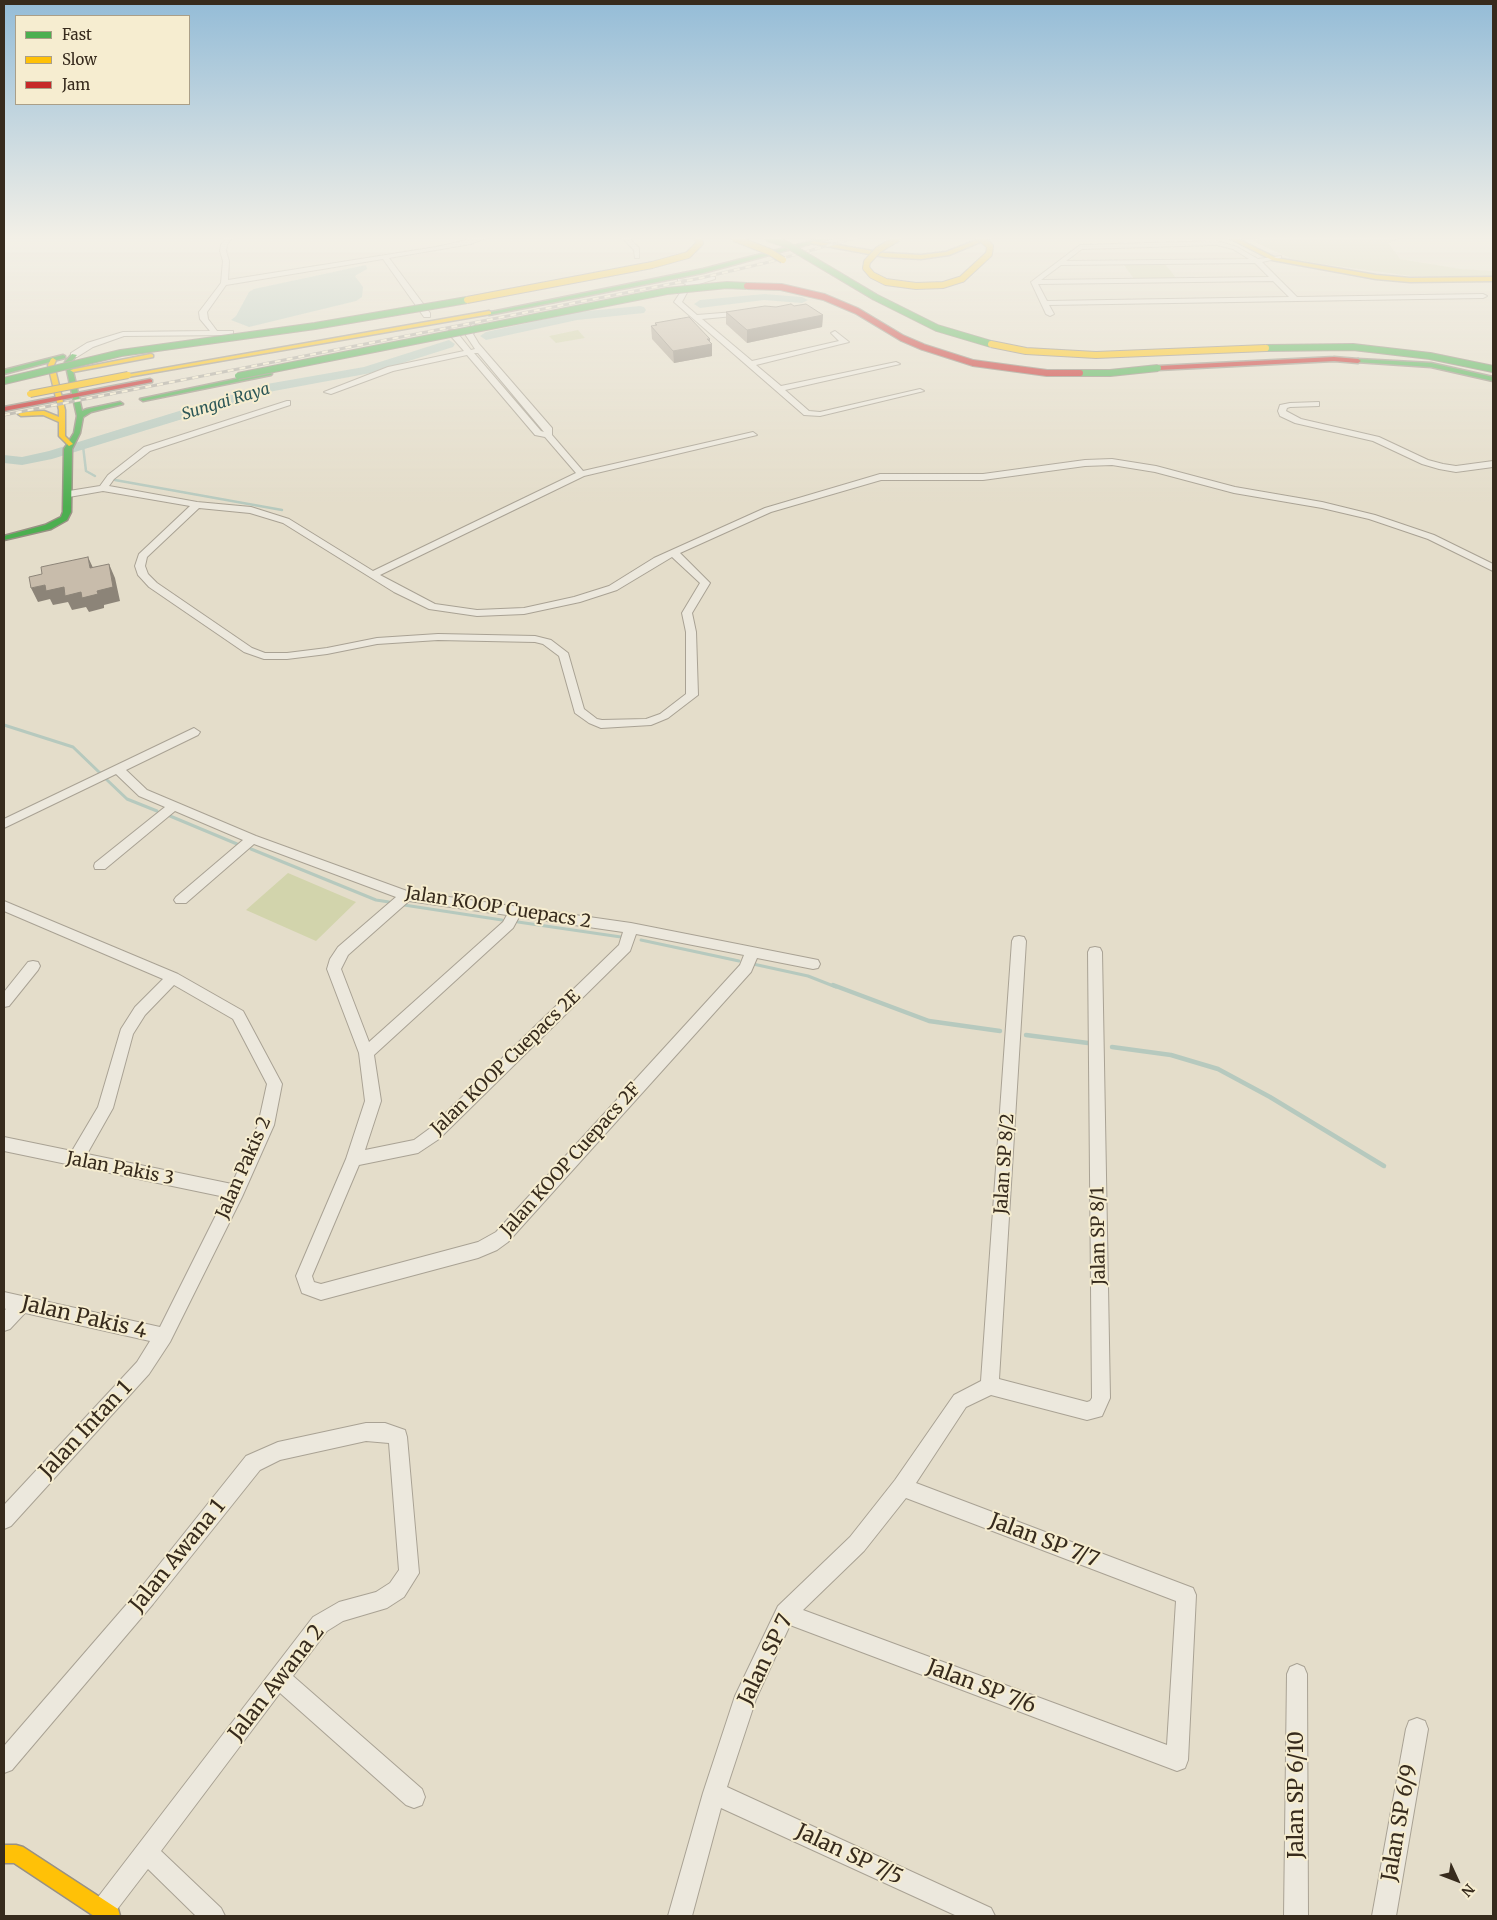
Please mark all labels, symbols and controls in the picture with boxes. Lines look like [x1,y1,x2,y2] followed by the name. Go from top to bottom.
[15,15,190,105] legend
[62,25,92,44] text: Fast
[62,50,97,69] text: Slow
[62,75,90,94] text: Jam
[180,380,272,424] water label: Sungai Raya
[404,883,592,933] street label: Jalan KOOP Cuepacs 2
[427,986,585,1140] street label: Jalan KOOP Cuepacs 2E
[497,1079,645,1241] street label: Jalan KOOP Cuepacs 2F
[991,1113,1019,1215] street label: Jalan SP 8/2
[212,1114,276,1222] street label: Jalan Pakis 2
[64,1148,176,1190] street label: Jalan Pakis 3
[1087,1187,1111,1285] street label: Jalan SP 8/1
[19,1291,149,1345] street label: Jalan Pakis 4
[34,1376,138,1484] street label: Jalan Intan 1
[125,1495,231,1617] street label: Jalan Awana 1
[986,1509,1102,1573] street label: Jalan SP 7/7
[733,1611,799,1709] street label: Jalan SP 7
[224,1620,330,1746] street label: Jalan Awana 2
[923,1655,1039,1719] street label: Jalan SP 7/6
[1284,1731,1310,1859] street label: Jalan SP 6/10
[1377,1762,1423,1884] street label: Jalan SP 6/9
[792,1819,906,1891] street label: Jalan SP 7/5
[1432,1855,1482,1905] north arrow
[1458,1880,1478,1900] text: N

